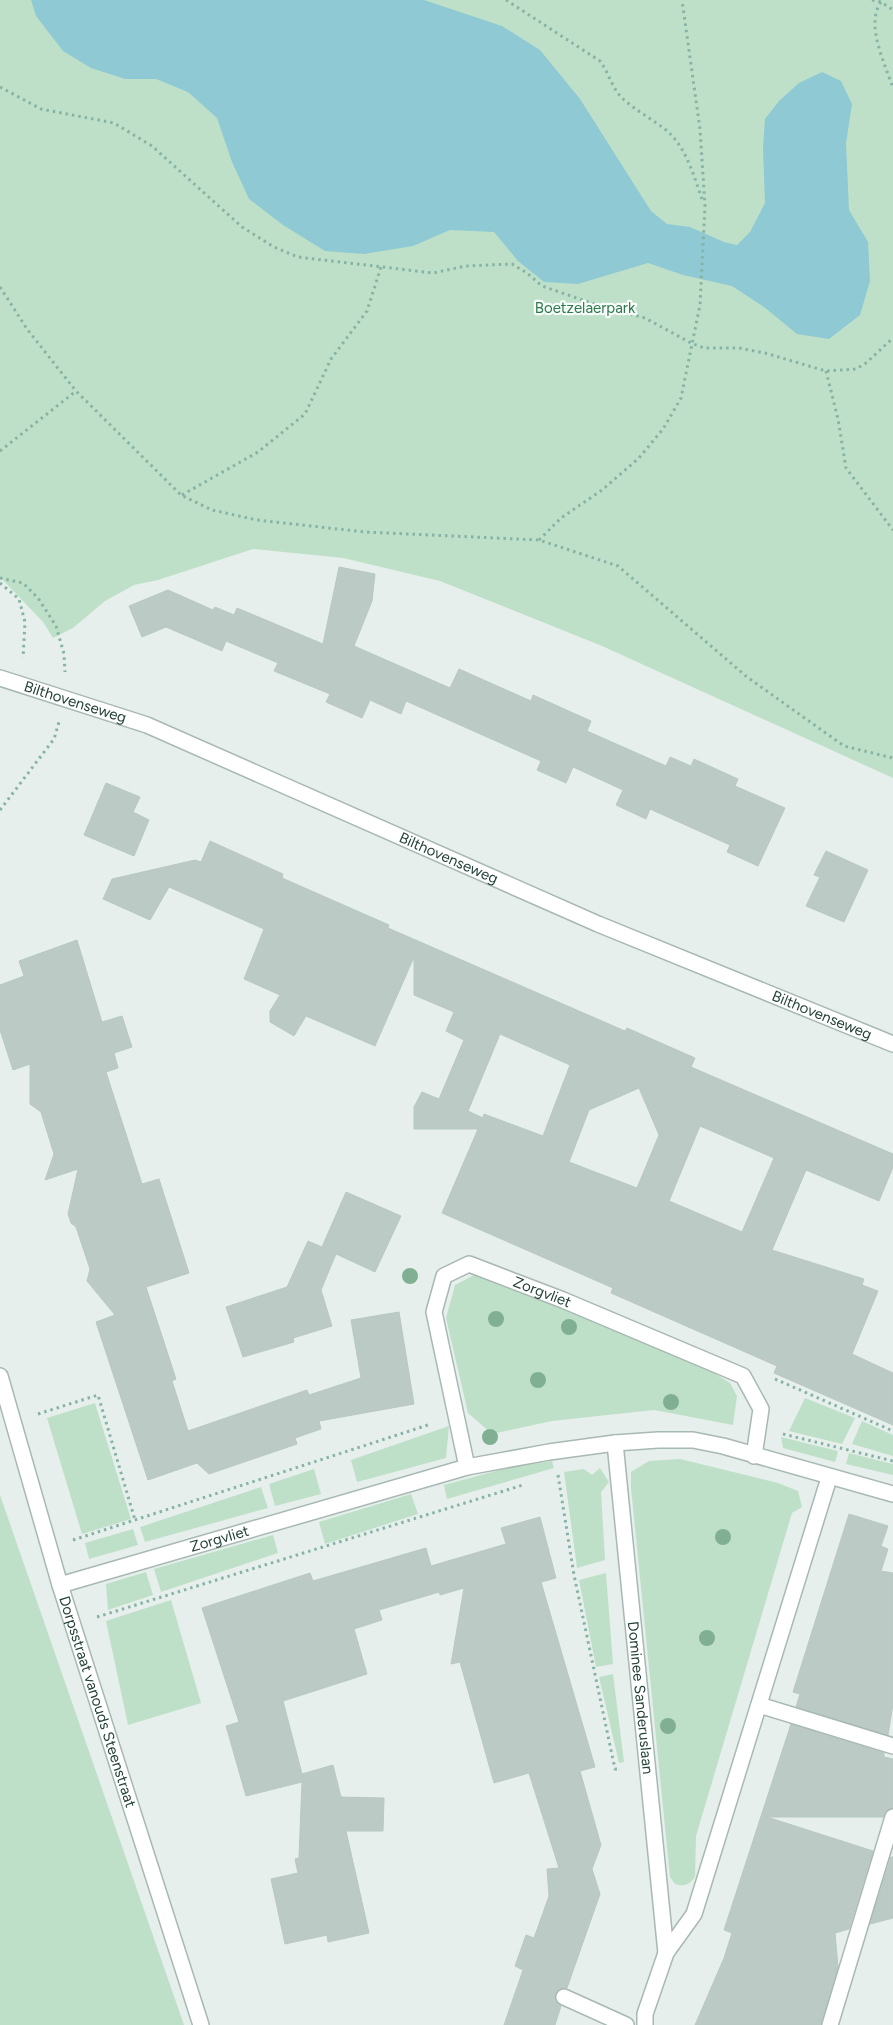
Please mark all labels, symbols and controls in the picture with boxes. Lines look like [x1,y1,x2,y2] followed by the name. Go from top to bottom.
[535,299,636,317] park label: Boetzelaerpark
[22,677,129,727] street label: Bilthovenseweg
[396,828,501,888] street label: Bilthovenseweg
[769,987,875,1043] street label: Bilthovenseweg
[511,1273,574,1312] street label: Zorgvliet
[188,1522,251,1556] street label: Zorgvliet
[55,1594,140,1810] street label: Dorpsstraat vanouds Steenstraat
[624,1620,657,1775] street label: Dominee Sanderuslaan

